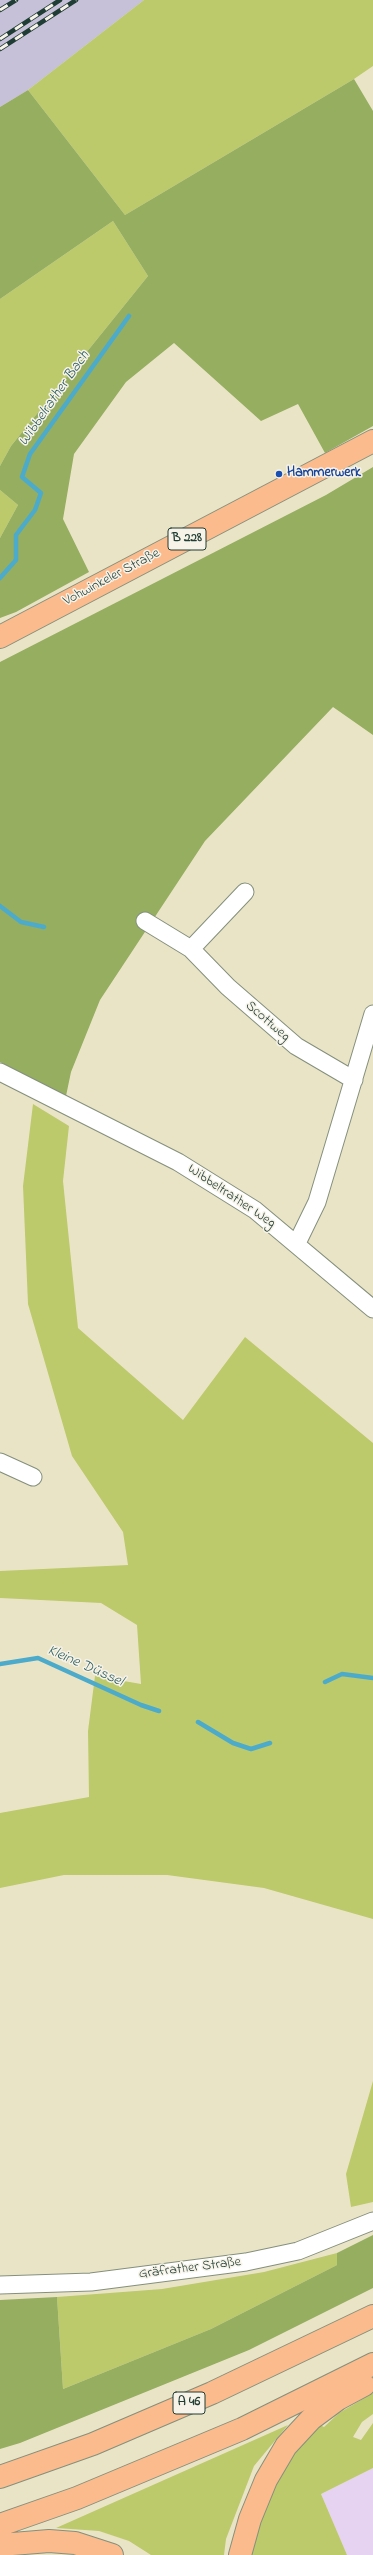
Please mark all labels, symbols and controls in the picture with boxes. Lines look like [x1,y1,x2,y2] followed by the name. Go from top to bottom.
[16,348,94,450] water label: Wibbelrather Bach
[287,466,361,482] place label: Hammerwerk
[274,469,284,479] marker: Hammerwerk
[168,528,206,550] road number: B 228
[61,546,163,610] street label: Vohwinkeler Straße
[241,998,293,1046] street label: Scottweg
[184,1161,278,1233] street label: Wibbeltrather Weg
[44,1642,126,1692] water label: Kleine Düssel
[138,2254,242,2284] street label: Gräfrather Straße
[173,2392,205,2414] road number: A 46

